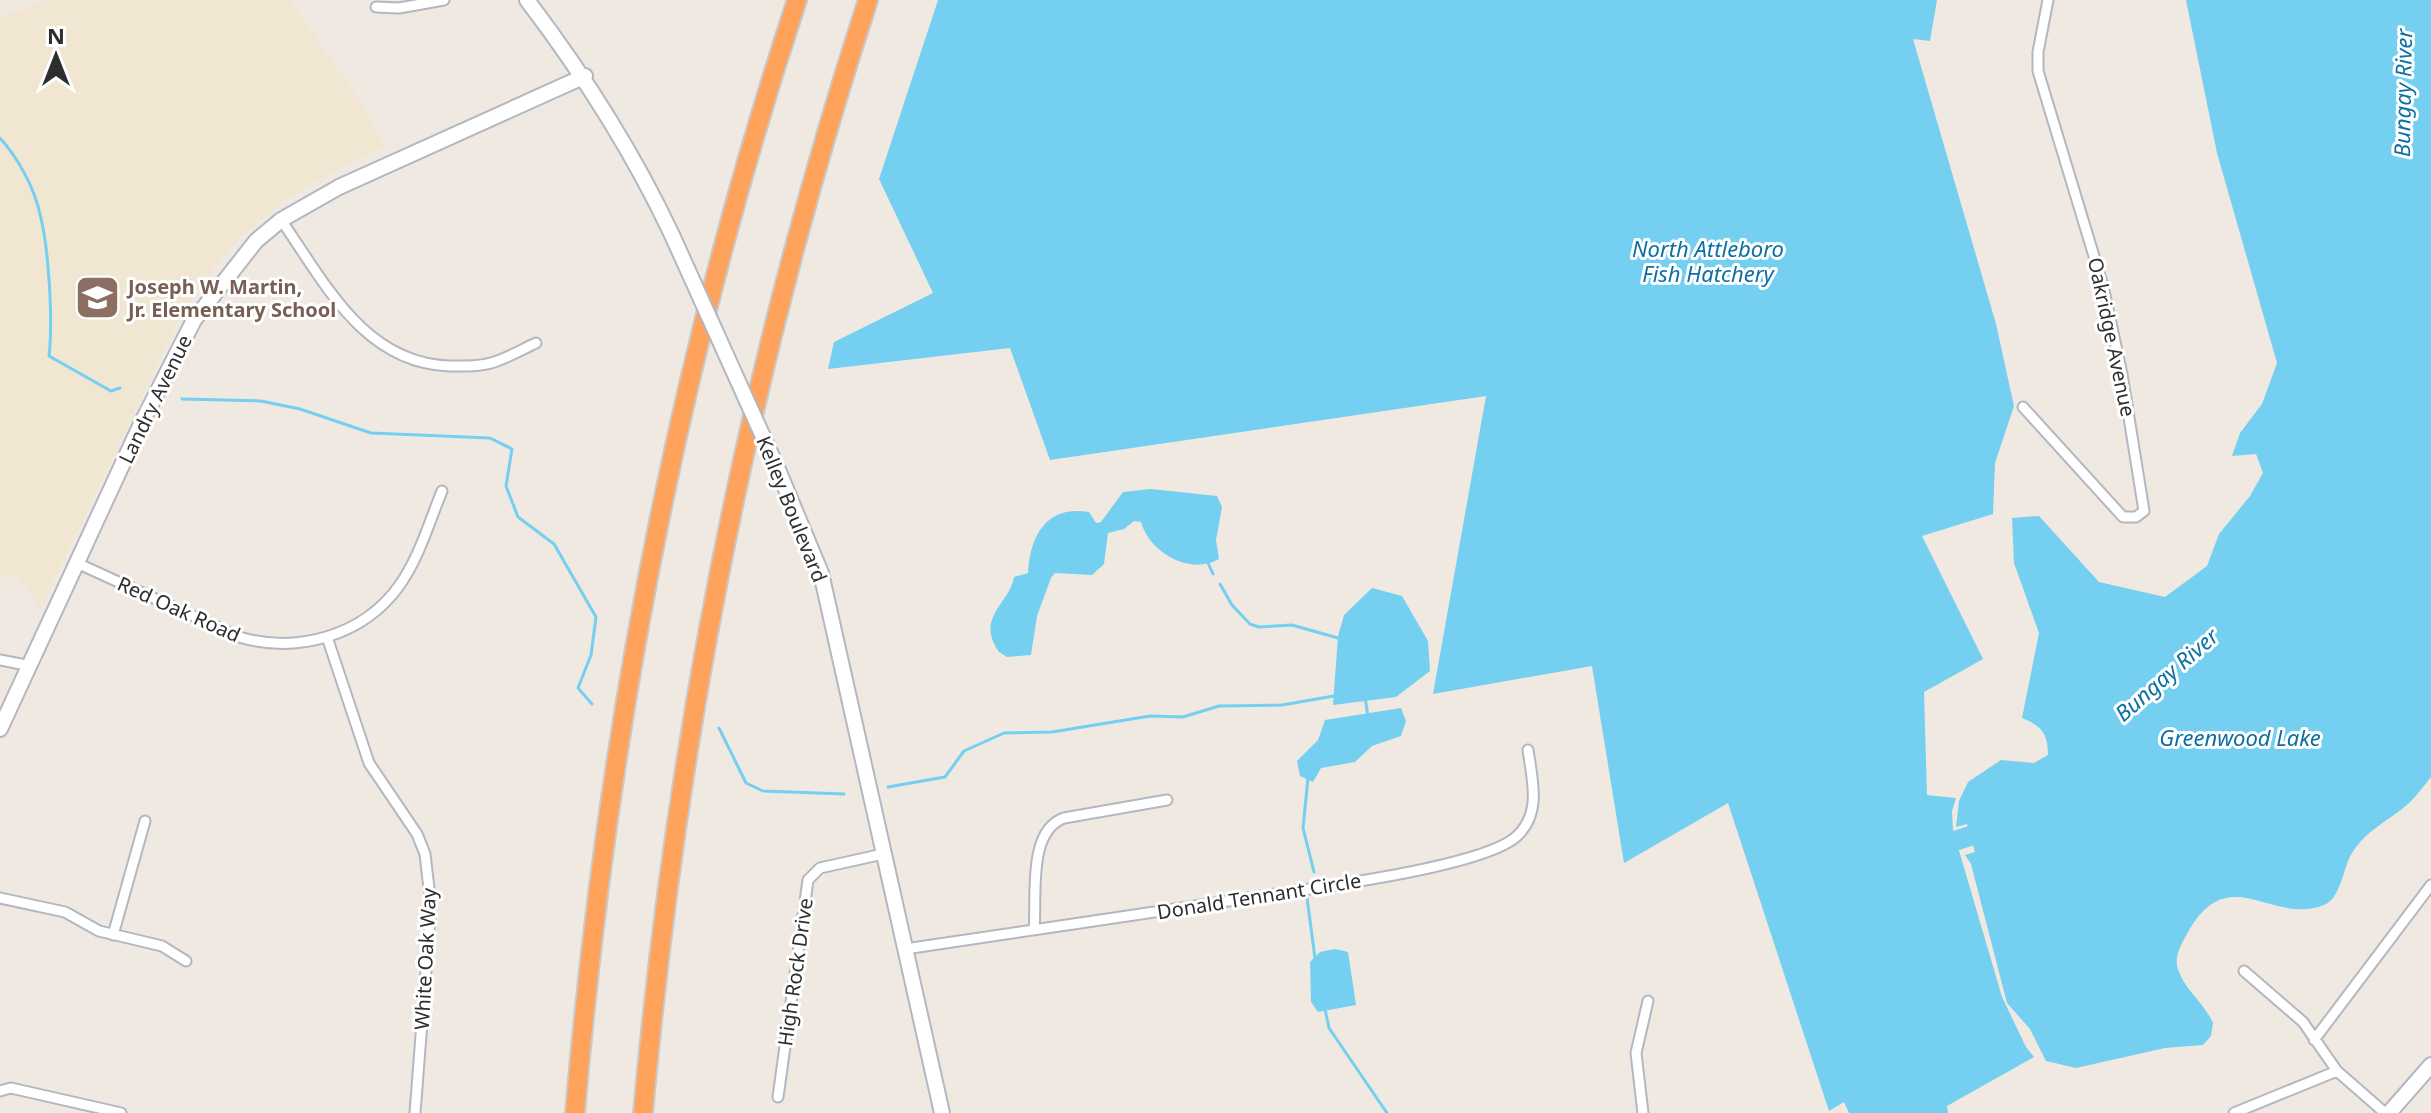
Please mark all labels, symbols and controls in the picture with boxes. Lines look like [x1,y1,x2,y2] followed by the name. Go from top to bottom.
[16,16,96,96] north arrow
[47,20,65,50] text: N
[2386,27,2418,157] water label: Bungay River
[1632,233,1784,288] water label: North Attleboro Fish Hatchery
[2082,255,2142,419] street label: Oakridge Avenue
[73,273,121,321] school or university icon: Joseph W. Martin, Jr. Elementary School
[126,273,336,323] place label: Joseph W. Martin, Jr. Elementary School
[112,330,198,468] street label: Landry Avenue
[750,432,834,586] street label: Kelley Boulevard
[113,570,245,648] street label: Red Oak Road
[2108,620,2225,727] water label: Bungay River
[2159,722,2321,752] water label: Greenwood Lake
[1155,867,1363,925] street label: Donald Tennant Circle
[408,887,442,1031] street label: White Oak Way
[771,896,819,1048] street label: High Rock Drive

